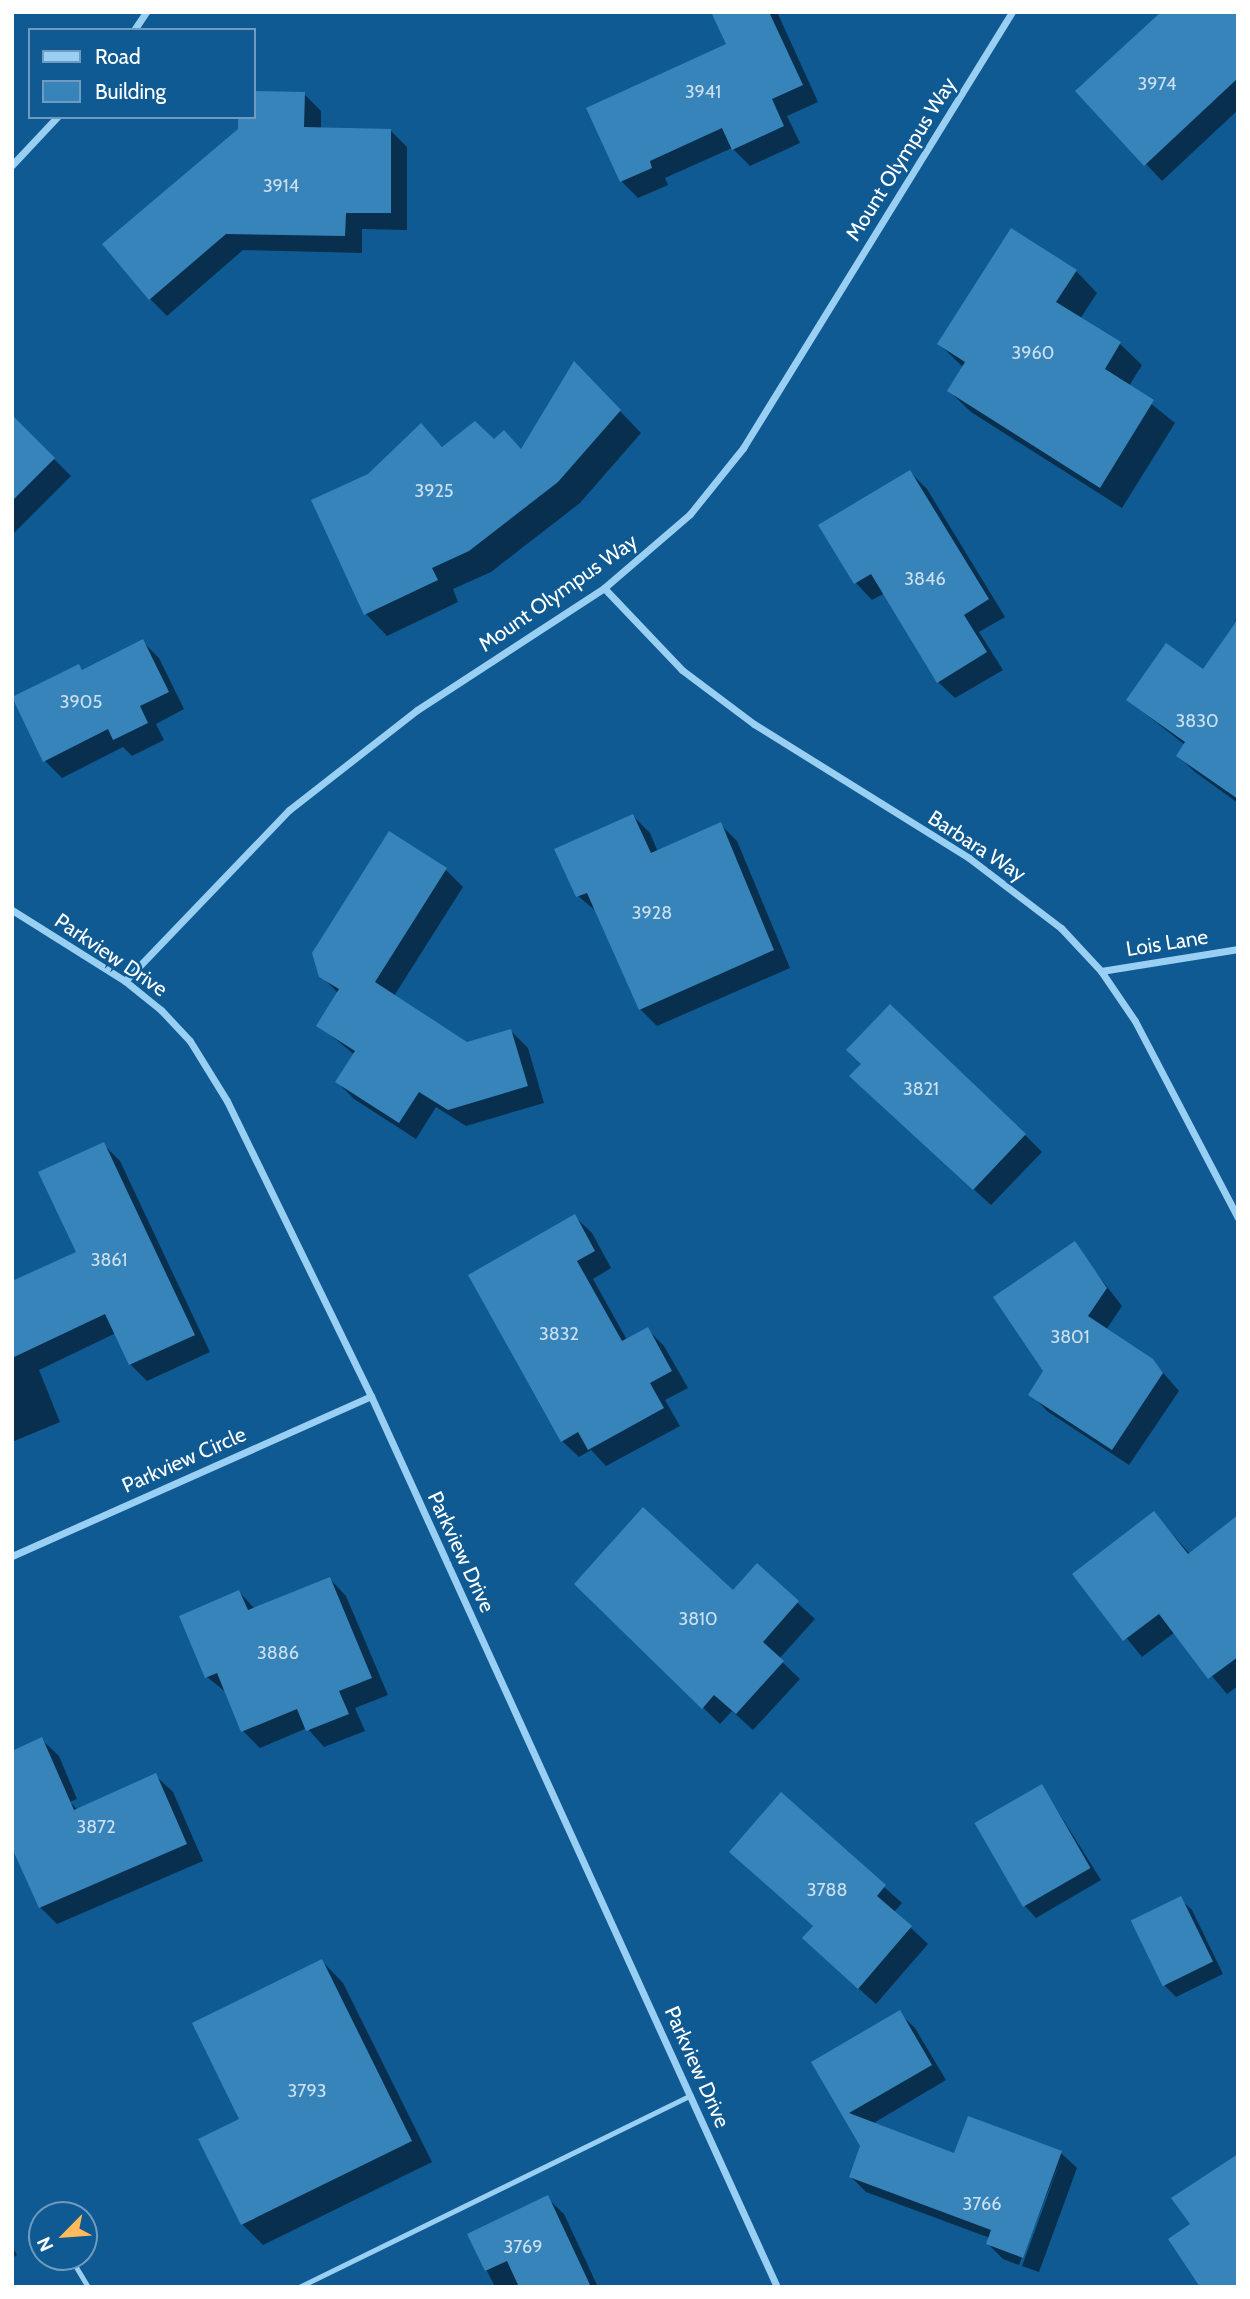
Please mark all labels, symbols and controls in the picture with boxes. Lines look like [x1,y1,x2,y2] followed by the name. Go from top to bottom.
[28,28,256,119] legend
[95,44,141,69] text: Road
[840,73,962,245] street label: Mount Olympus Way
[1138,73,1176,95] house number: 3974
[95,79,166,104] text: Building
[685,81,721,103] house number: 3941
[263,175,299,197] house number: 3914
[1012,342,1054,364] house number: 3960
[414,480,454,502] house number: 3925
[474,529,642,657] street label: Mount Olympus Way
[904,568,946,590] house number: 3846
[60,691,102,713] house number: 3905
[1176,710,1218,732] house number: 3830
[923,805,1031,887] street label: Barbara Way
[632,902,672,924] house number: 3928
[50,908,172,1002] street label: Parkview Drive
[1124,924,1210,962] street label: Lois Lane
[903,1078,939,1100] house number: 3821
[91,1249,127,1271] house number: 3861
[539,1323,579,1345] house number: 3832
[1050,1326,1090,1348] house number: 3801
[118,1421,250,1499] street label: Parkview Circle
[422,1488,500,1616] street label: Parkview Drive
[678,1608,718,1630] house number: 3810
[257,1642,299,1664] house number: 3886
[76,1816,116,1838] house number: 3872
[807,1879,847,1901] house number: 3788
[659,2002,735,2132] street label: Parkview Drive
[288,2080,326,2102] house number: 3793
[963,2193,1001,2215] house number: 3766
[28,2201,98,2271] north arrow
[32,2233,59,2255] text: N
[504,2236,542,2258] house number: 3769

